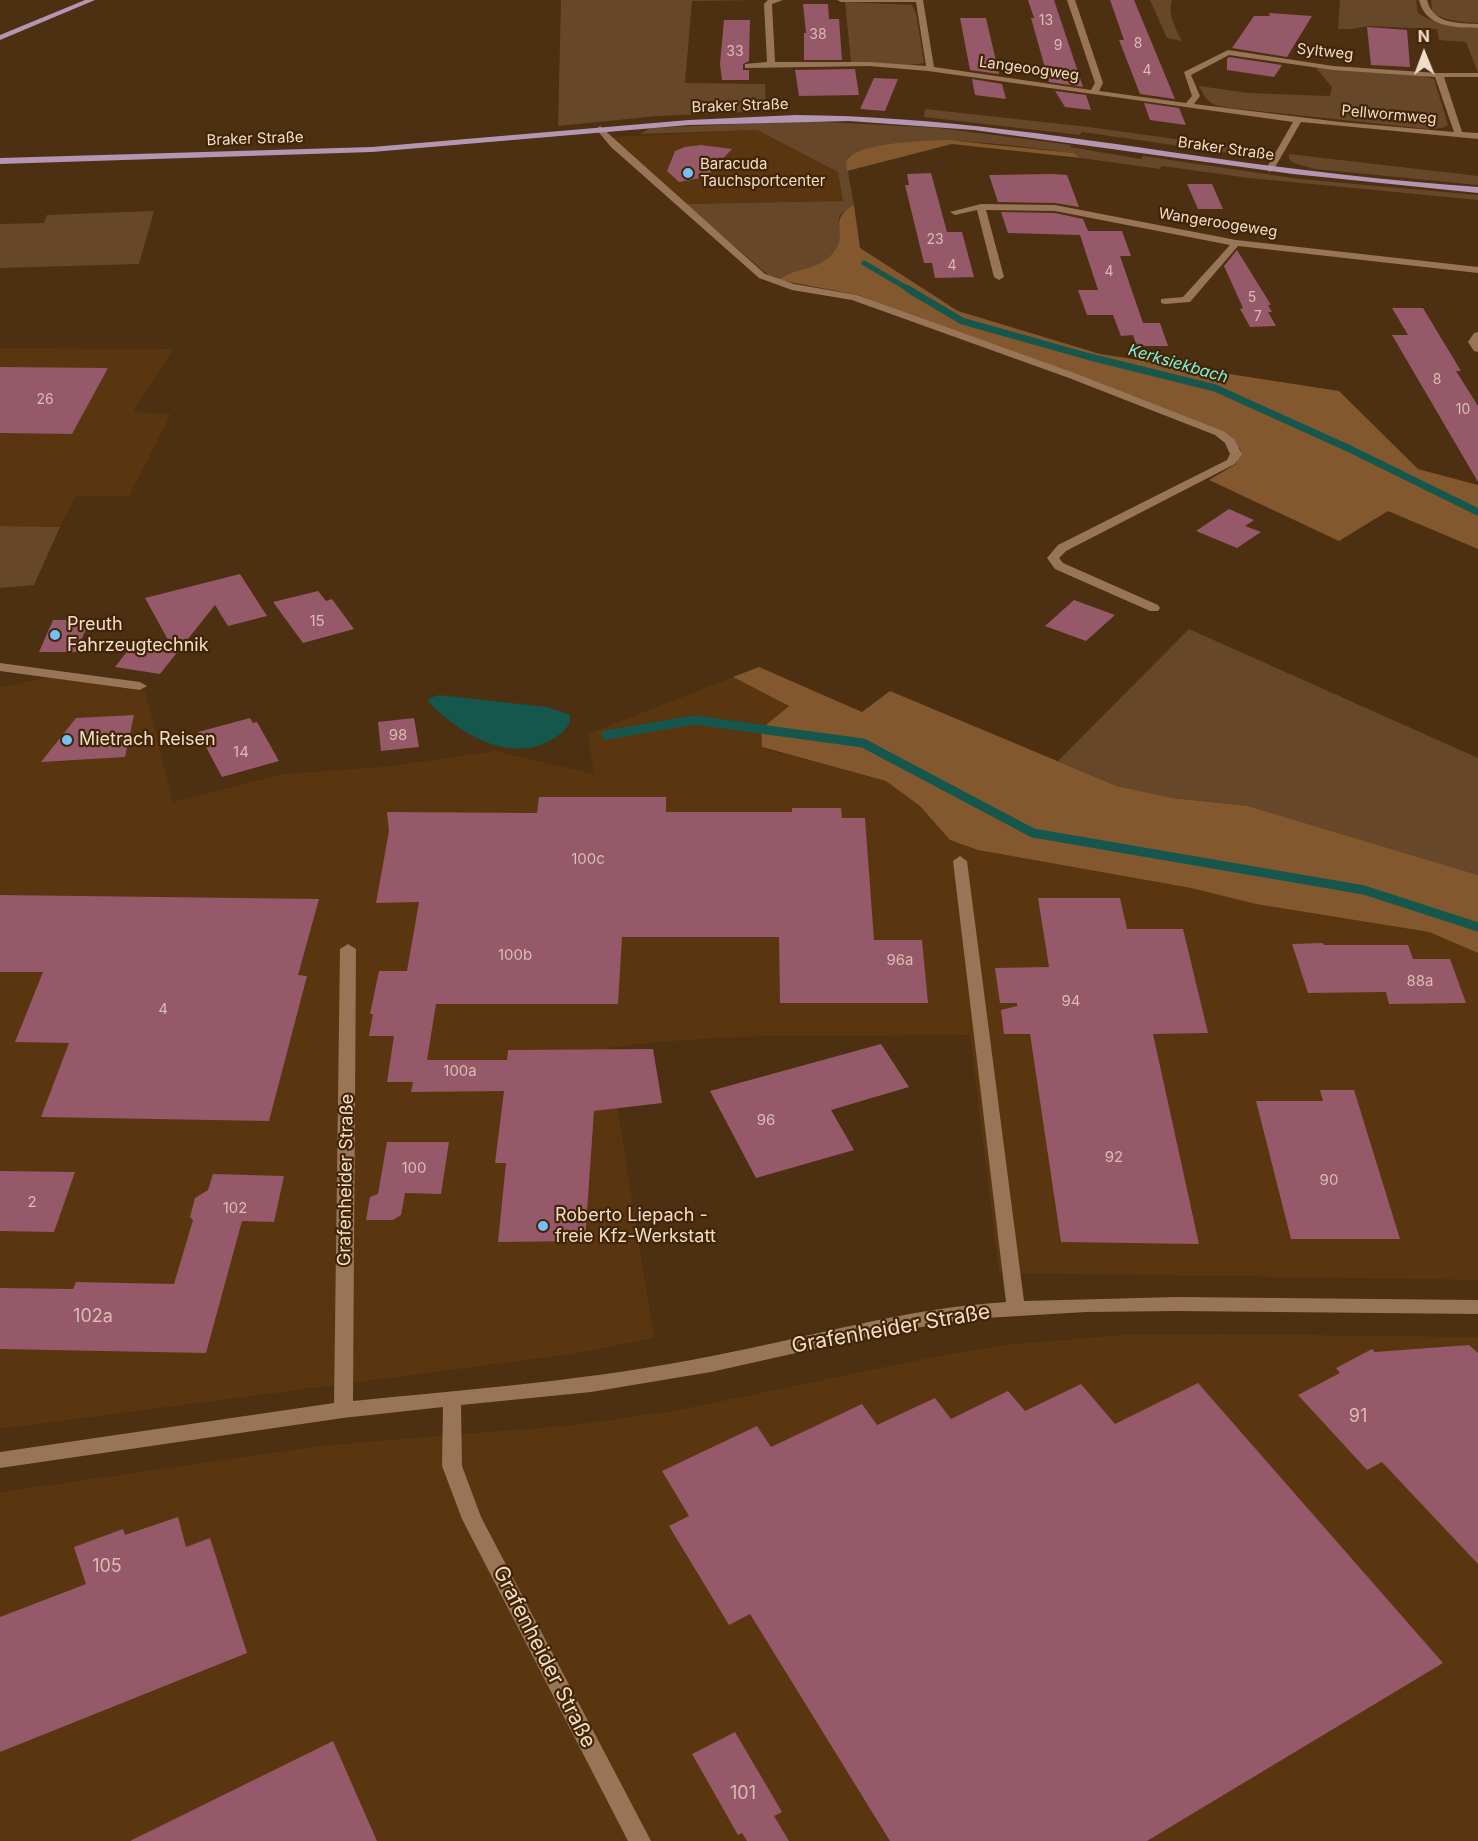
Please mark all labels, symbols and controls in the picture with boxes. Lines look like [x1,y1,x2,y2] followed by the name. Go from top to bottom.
[1039,13,1053,29] house number: 13
[1394,24,1454,84] north arrow
[1417,26,1430,46] text: N
[809,27,827,43] house number: 38
[1134,36,1142,52] house number: 8
[1054,38,1062,54] house number: 9
[1296,40,1354,64] street label: Syltweg
[726,44,744,60] house number: 33
[978,53,1080,85] street label: Langeoogweg
[1142,63,1152,79] house number: 4
[691,95,789,117] street label: Braker Straße
[1341,102,1437,128] street label: Pellwormweg
[206,128,304,150] street label: Braker Straße
[1177,133,1275,165] street label: Braker Straße
[700,155,825,190] place label: Baracuda Tauchsportcenter
[681,166,695,180] marker: Baracuda Tauchsportcenter
[1157,205,1279,241] street label: Wangeroogeweg
[926,232,944,248] house number: 23
[947,258,957,274] house number: 4
[1104,264,1114,280] house number: 4
[1248,290,1256,306] house number: 5
[1254,309,1262,325] house number: 7
[1126,341,1230,387] water label: Kerksiekbach
[1433,372,1441,388] house number: 8
[36,392,54,408] house number: 26
[1456,402,1470,418] house number: 10
[309,612,325,630] house number: 15
[67,614,209,656] place label: Preuth Fahrzeugtechnik
[48,628,62,642] marker: Preuth Fahrzeugtechnik
[389,726,407,744] house number: 98
[79,729,216,751] place label: Mietrach Reisen
[60,733,74,747] marker: Mietrach Reisen
[233,743,249,761] house number: 14
[571,850,605,868] house number: 100c
[498,946,532,964] house number: 100b
[886,951,914,969] house number: 96a
[1407,972,1433,990] house number: 88a
[1062,992,1080,1010] house number: 94
[158,1000,168,1018] house number: 4
[443,1062,477,1080] house number: 100a
[334,1094,358,1266] street label: Grafenheider Straße
[757,1111,775,1129] house number: 96
[1105,1148,1123,1166] house number: 92
[401,1159,427,1177] house number: 100
[1320,1171,1338,1189] house number: 90
[27,1193,37,1211] house number: 2
[223,1199,247,1217] house number: 102
[555,1205,716,1248] place label: Roberto Liepach - freie Kfz-Werkstatt
[536,1219,550,1233] marker: Roberto Liepach - freie Kfz-Werkstatt
[790,1299,992,1359] street label: Grafenheider Straße
[73,1306,113,1328] house number: 102a
[1349,1406,1367,1428] house number: 91
[92,1556,122,1578] house number: 105
[487,1562,601,1752] street label: Grafenheider Straße
[730,1783,756,1805] house number: 101

